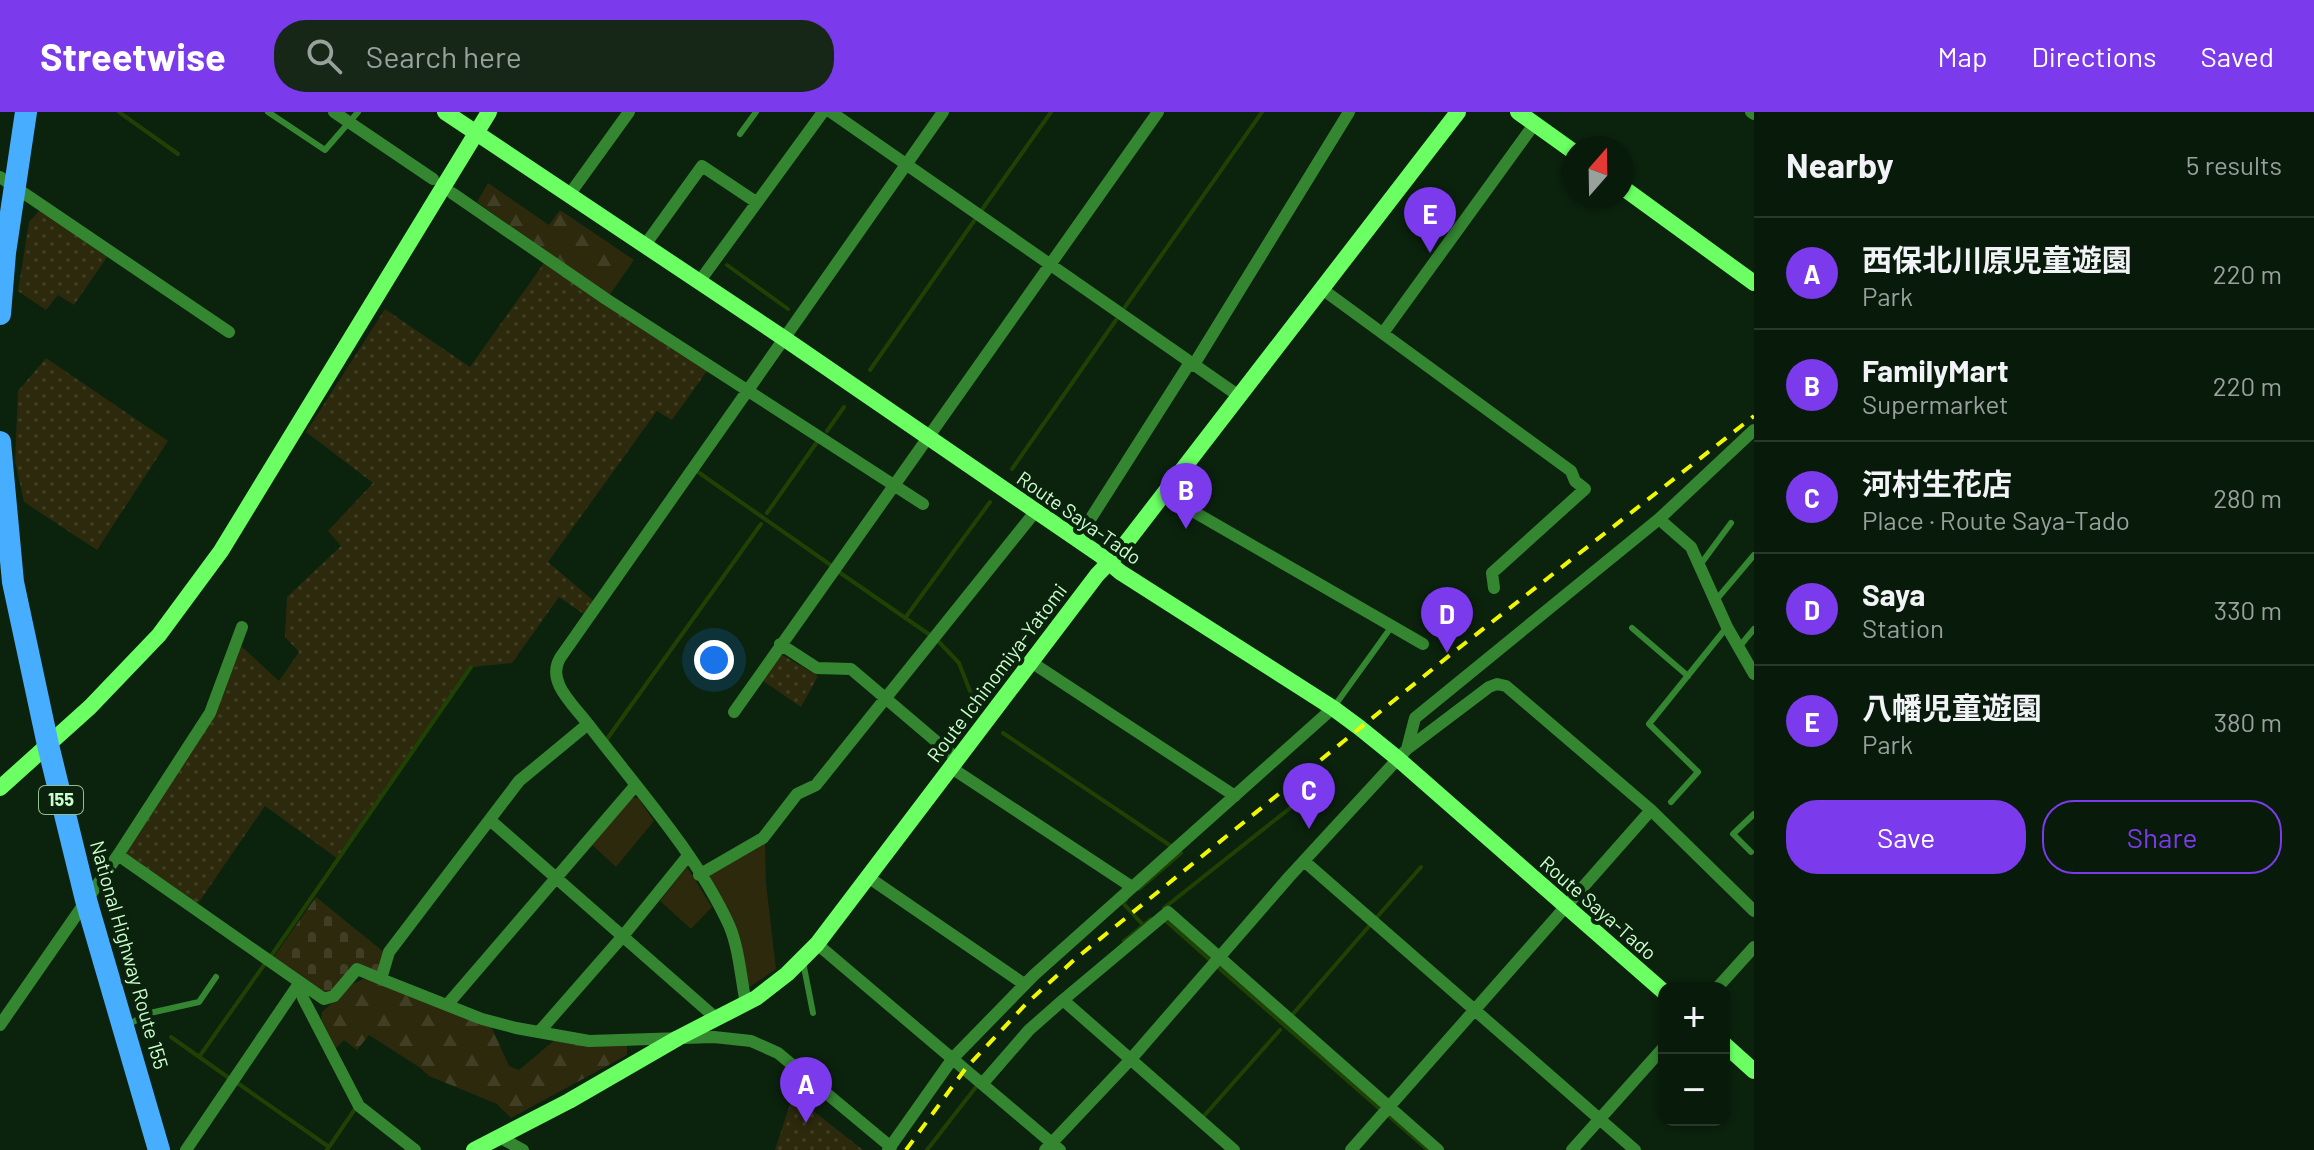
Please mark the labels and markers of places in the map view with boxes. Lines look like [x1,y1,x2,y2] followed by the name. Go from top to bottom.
[1404,187,1456,253] pin: E
[1160,463,1212,529] pin: B
[1421,587,1473,653] pin: D
[1283,763,1335,829] pin: C
[780,1057,832,1123] pin: A

